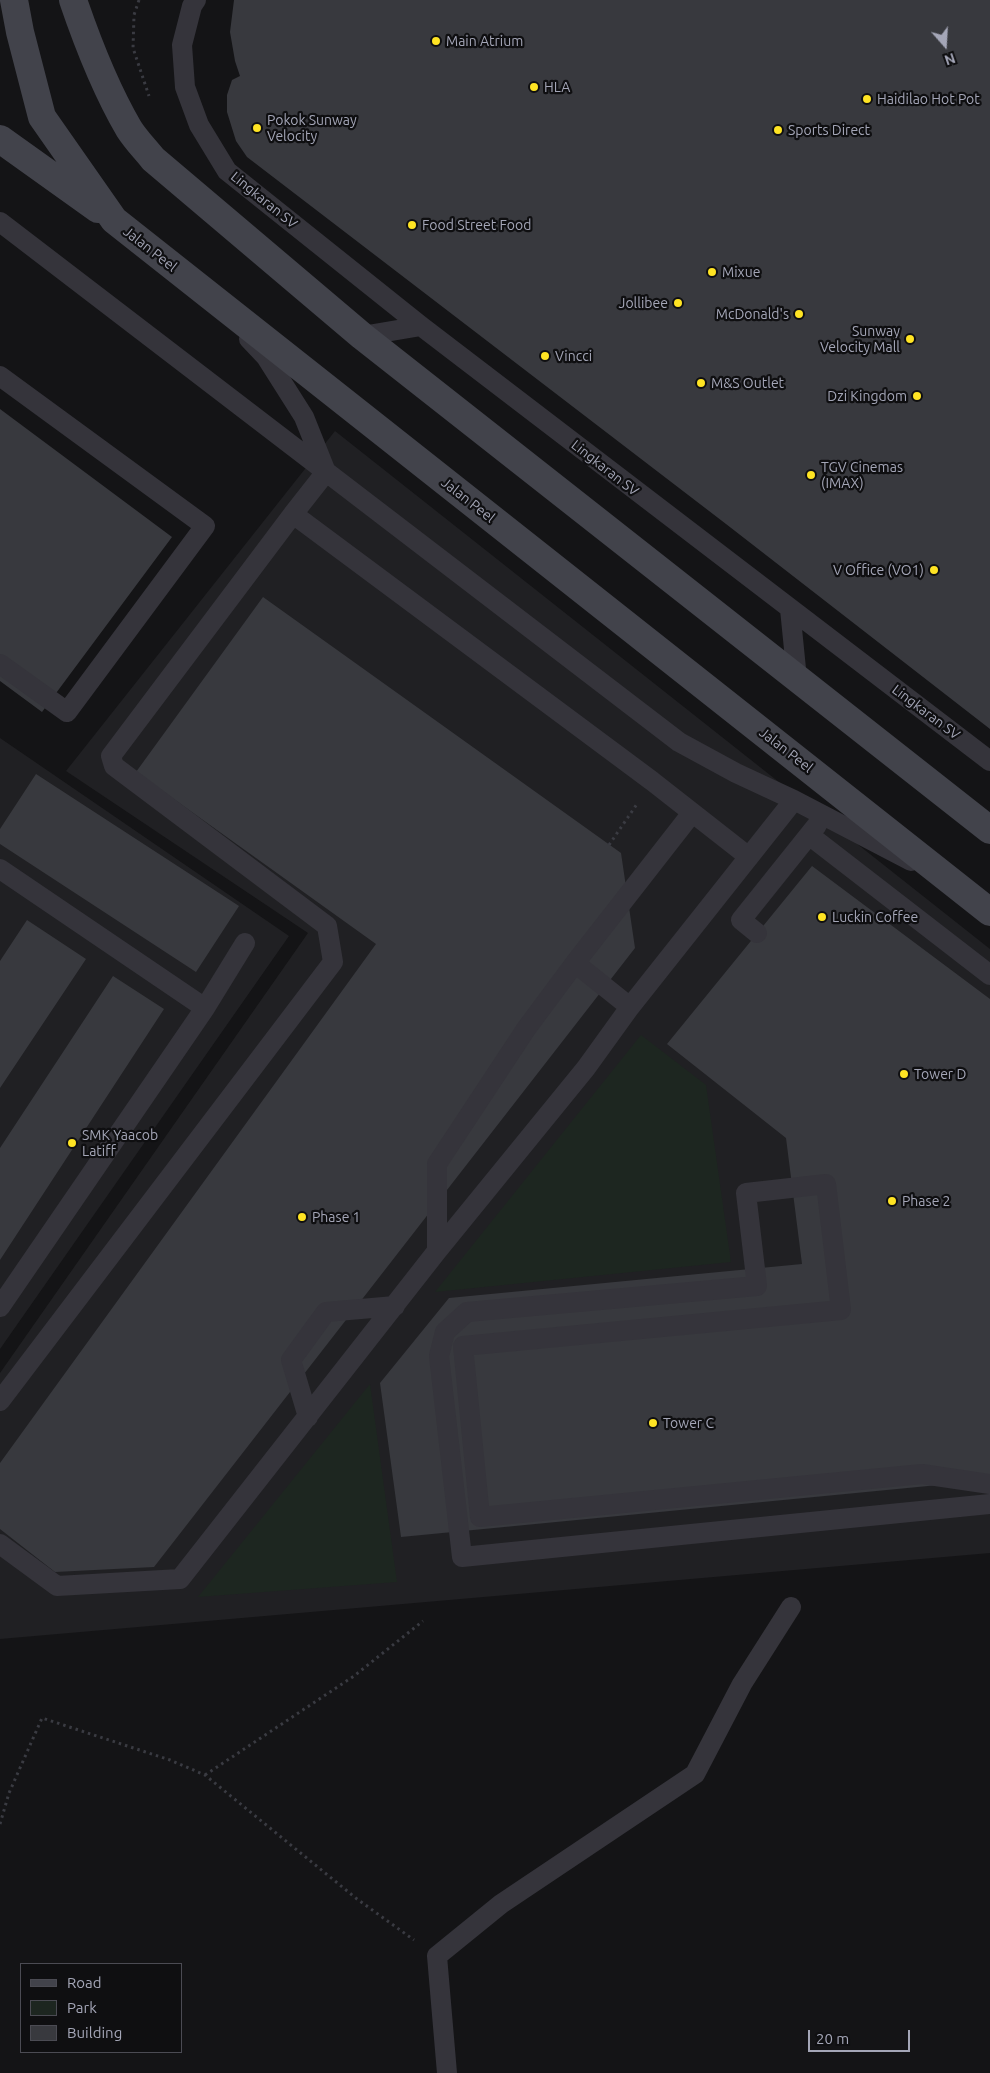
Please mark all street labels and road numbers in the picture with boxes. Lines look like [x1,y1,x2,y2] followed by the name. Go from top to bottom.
[227,168,301,232] street label: Lingkaran SV
[120,223,180,275] street label: Jalan Peel
[568,437,642,499] street label: Lingkaran SV
[438,474,498,526] street label: Jalan Peel
[889,681,963,743] street label: Lingkaran SV
[756,724,816,776] street label: Jalan Peel

